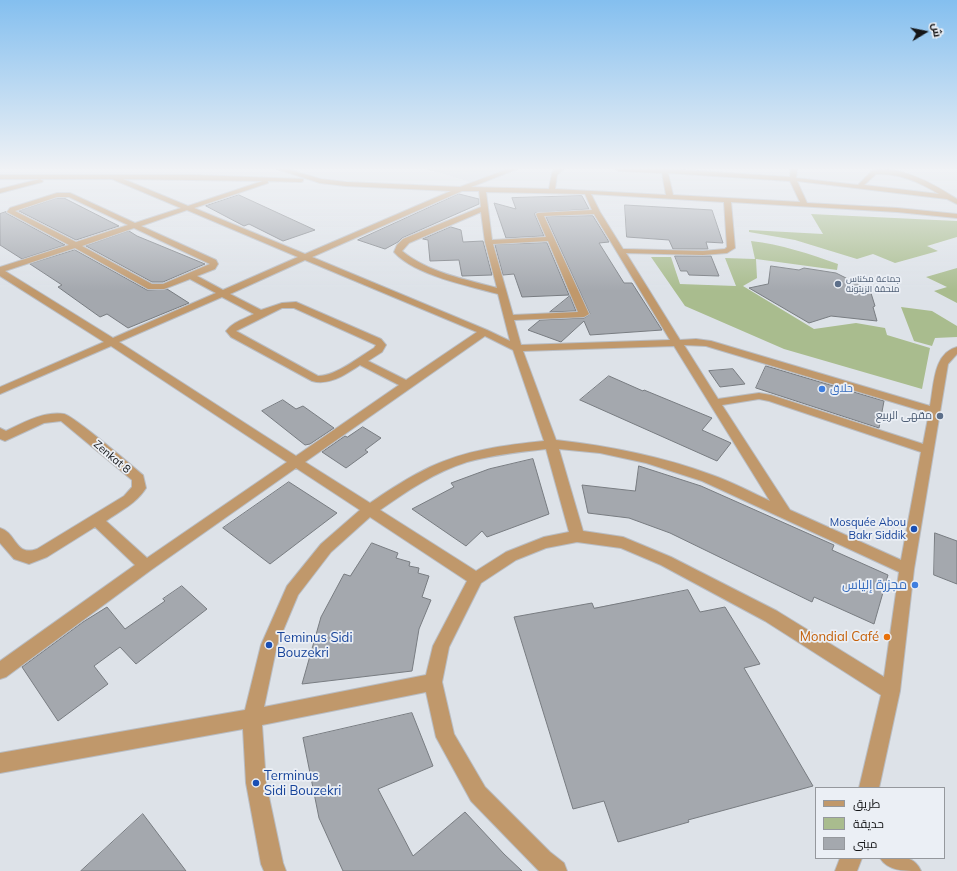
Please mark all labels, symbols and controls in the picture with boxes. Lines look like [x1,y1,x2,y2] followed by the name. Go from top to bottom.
[905,12,945,52] north arrow
[929,22,945,38] text: ش
[846,274,901,295] place label: جماعة مكناس ملحقة الزيتونة
[833,279,843,289] marker: جماعة مكناس ملحقة الزيتونة
[830,382,853,396] place label: حلاق
[817,384,827,394] marker: حلاق
[876,409,932,423] place label: مقهى الربيع
[935,411,945,421] marker: مقهى الربيع
[91,438,133,476] street label: Zenkat 8
[830,516,906,542] place label: Mosquée Abou Bakr Siddik
[909,524,919,534] marker: Mosquée Abou Bakr Siddik
[842,577,907,593] place label: مجزرة إلياس
[910,580,920,590] marker: مجزرة إلياس
[800,629,879,645] place label: Mondial Café
[277,630,352,661] place label: Teminus Sidi Bouzekri
[882,632,892,642] marker: Mondial Café
[264,640,274,650] marker: Teminus Sidi Bouzekri
[264,768,341,799] place label: Terminus Sidi Bouzekri
[251,778,261,788] marker: Terminus Sidi Bouzekri
[815,787,945,859] legend
[853,796,880,811] text: طريق
[853,816,884,831] text: حديقة
[853,836,878,851] text: مبنى

